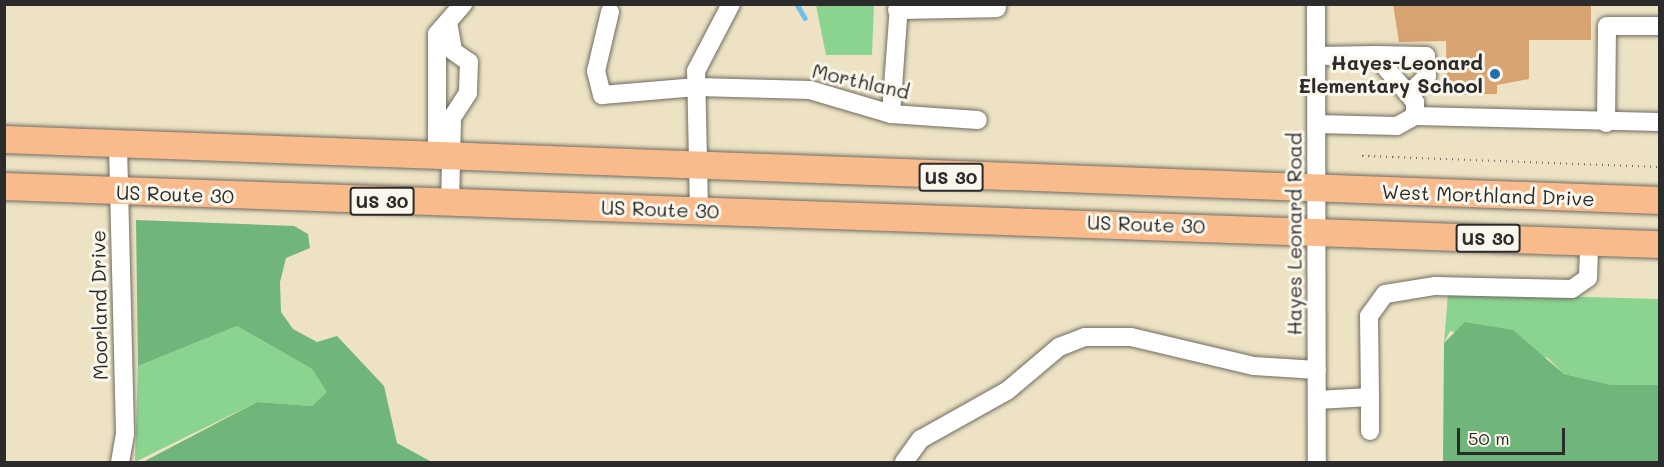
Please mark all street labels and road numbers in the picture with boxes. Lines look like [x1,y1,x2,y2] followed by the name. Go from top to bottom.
[810,58,912,104] street label: Morthland
[1282,133,1306,335] street label: Hayes Leonard Road
[918,162,984,192] road number: US 30
[1381,179,1595,211] street label: West Morthland Drive
[115,180,235,208] street label: US Route 30
[349,186,415,216] road number: US 30
[600,195,720,223] street label: US Route 30
[1086,210,1206,238] street label: US Route 30
[1455,223,1521,253] road number: US 30
[86,230,112,380] street label: Moorland Drive

